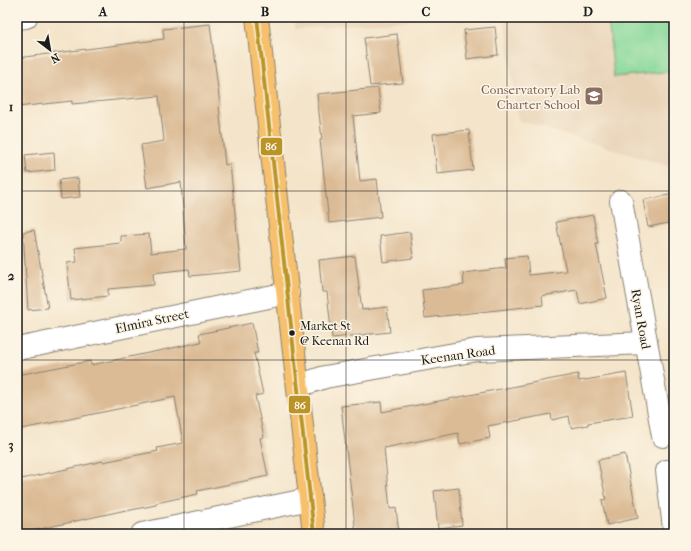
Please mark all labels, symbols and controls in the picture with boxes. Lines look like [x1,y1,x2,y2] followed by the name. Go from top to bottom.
[98,4,108,19] text: A
[261,4,270,19] text: B
[422,4,431,19] text: C
[583,4,593,19] text: D
[30,30,70,70] north arrow
[47,50,62,66] text: N
[481,82,580,112] place label: Conservatory Lab Charter School
[583,85,605,107] school or university icon: Conservatory Lab Charter School
[9,99,14,114] text: 1
[260,137,283,156] line badge: 86
[265,140,278,153] text: 86
[8,268,15,283] text: 2
[628,288,654,351] street label: Ryan Road
[114,306,190,336] street label: Elmira Street
[300,319,370,348] place label: Market St @ Keenan Rd
[287,328,297,338] marker: Market St @ Keenan Rd
[420,342,497,368] street label: Keenan Road
[288,395,311,414] line badge: 86
[294,399,307,412] text: 86
[8,437,14,453] text: 3

